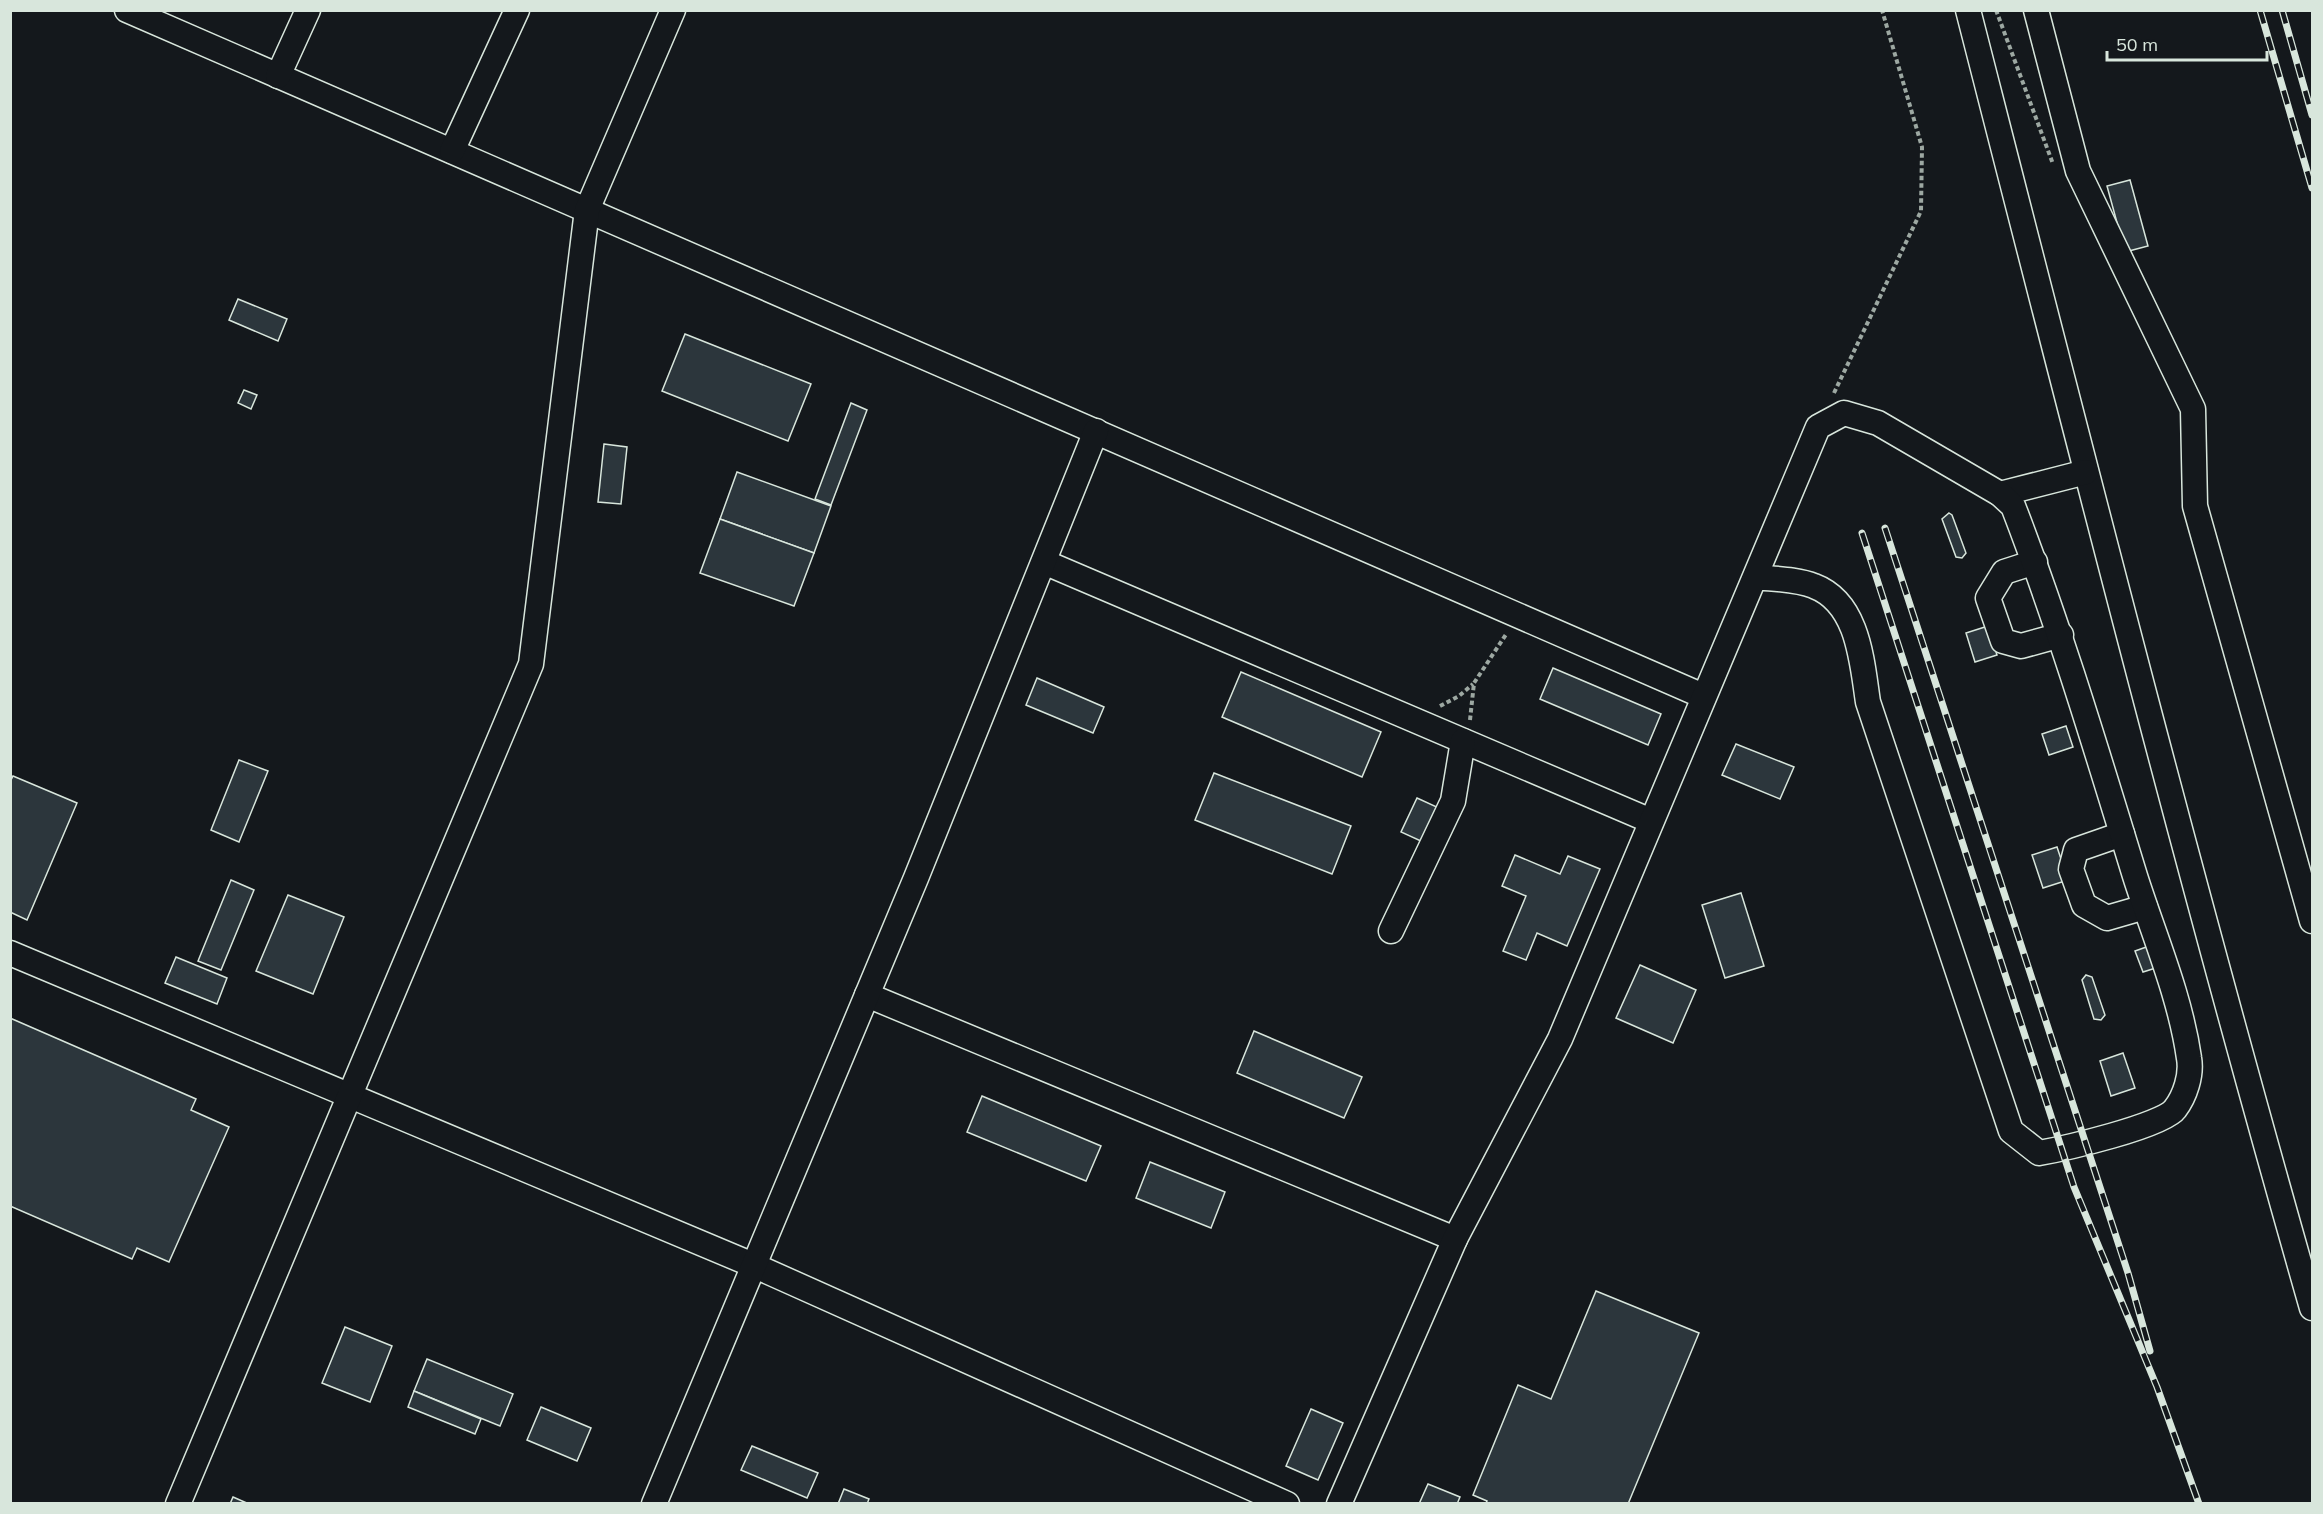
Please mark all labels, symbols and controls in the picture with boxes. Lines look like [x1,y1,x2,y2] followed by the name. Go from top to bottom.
[2107,24,2268,62] scale bar
[2116,33,2158,56] text: 50 m

